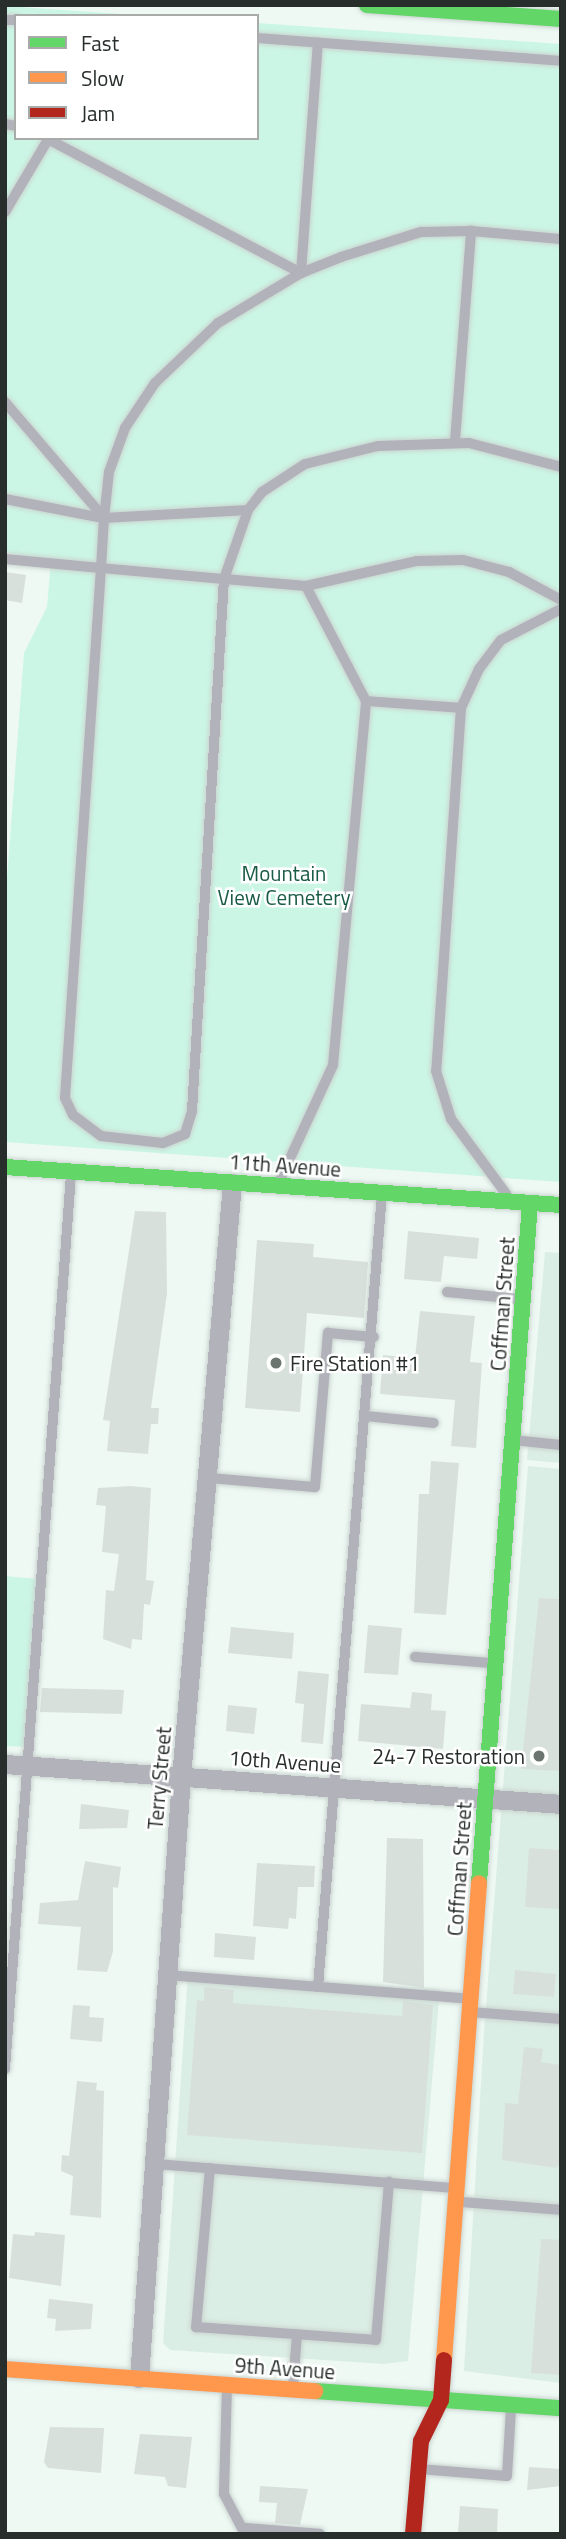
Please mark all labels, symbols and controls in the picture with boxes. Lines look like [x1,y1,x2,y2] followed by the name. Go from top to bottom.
[14,14,259,140] legend
[81,27,119,59] text: Fast
[81,62,124,94] text: Slow
[81,97,115,129] text: Jam
[217,860,351,910] park label: Mountain View Cemetery
[228,1149,342,1181] street label: 11th Avenue
[485,1236,519,1372] street label: Coffman Street
[290,1350,419,1376] place label: Fire Station #1
[268,1355,284,1371] marker: Fire Station #1
[142,1726,176,1830] street label: Terry Street
[372,1743,525,1769] place label: 24-7 Restoration
[228,1745,342,1777] street label: 10th Avenue
[531,1748,547,1764] marker: 24-7 Restoration
[442,1801,476,1937] street label: Coffman Street
[234,2352,336,2384] street label: 9th Avenue

